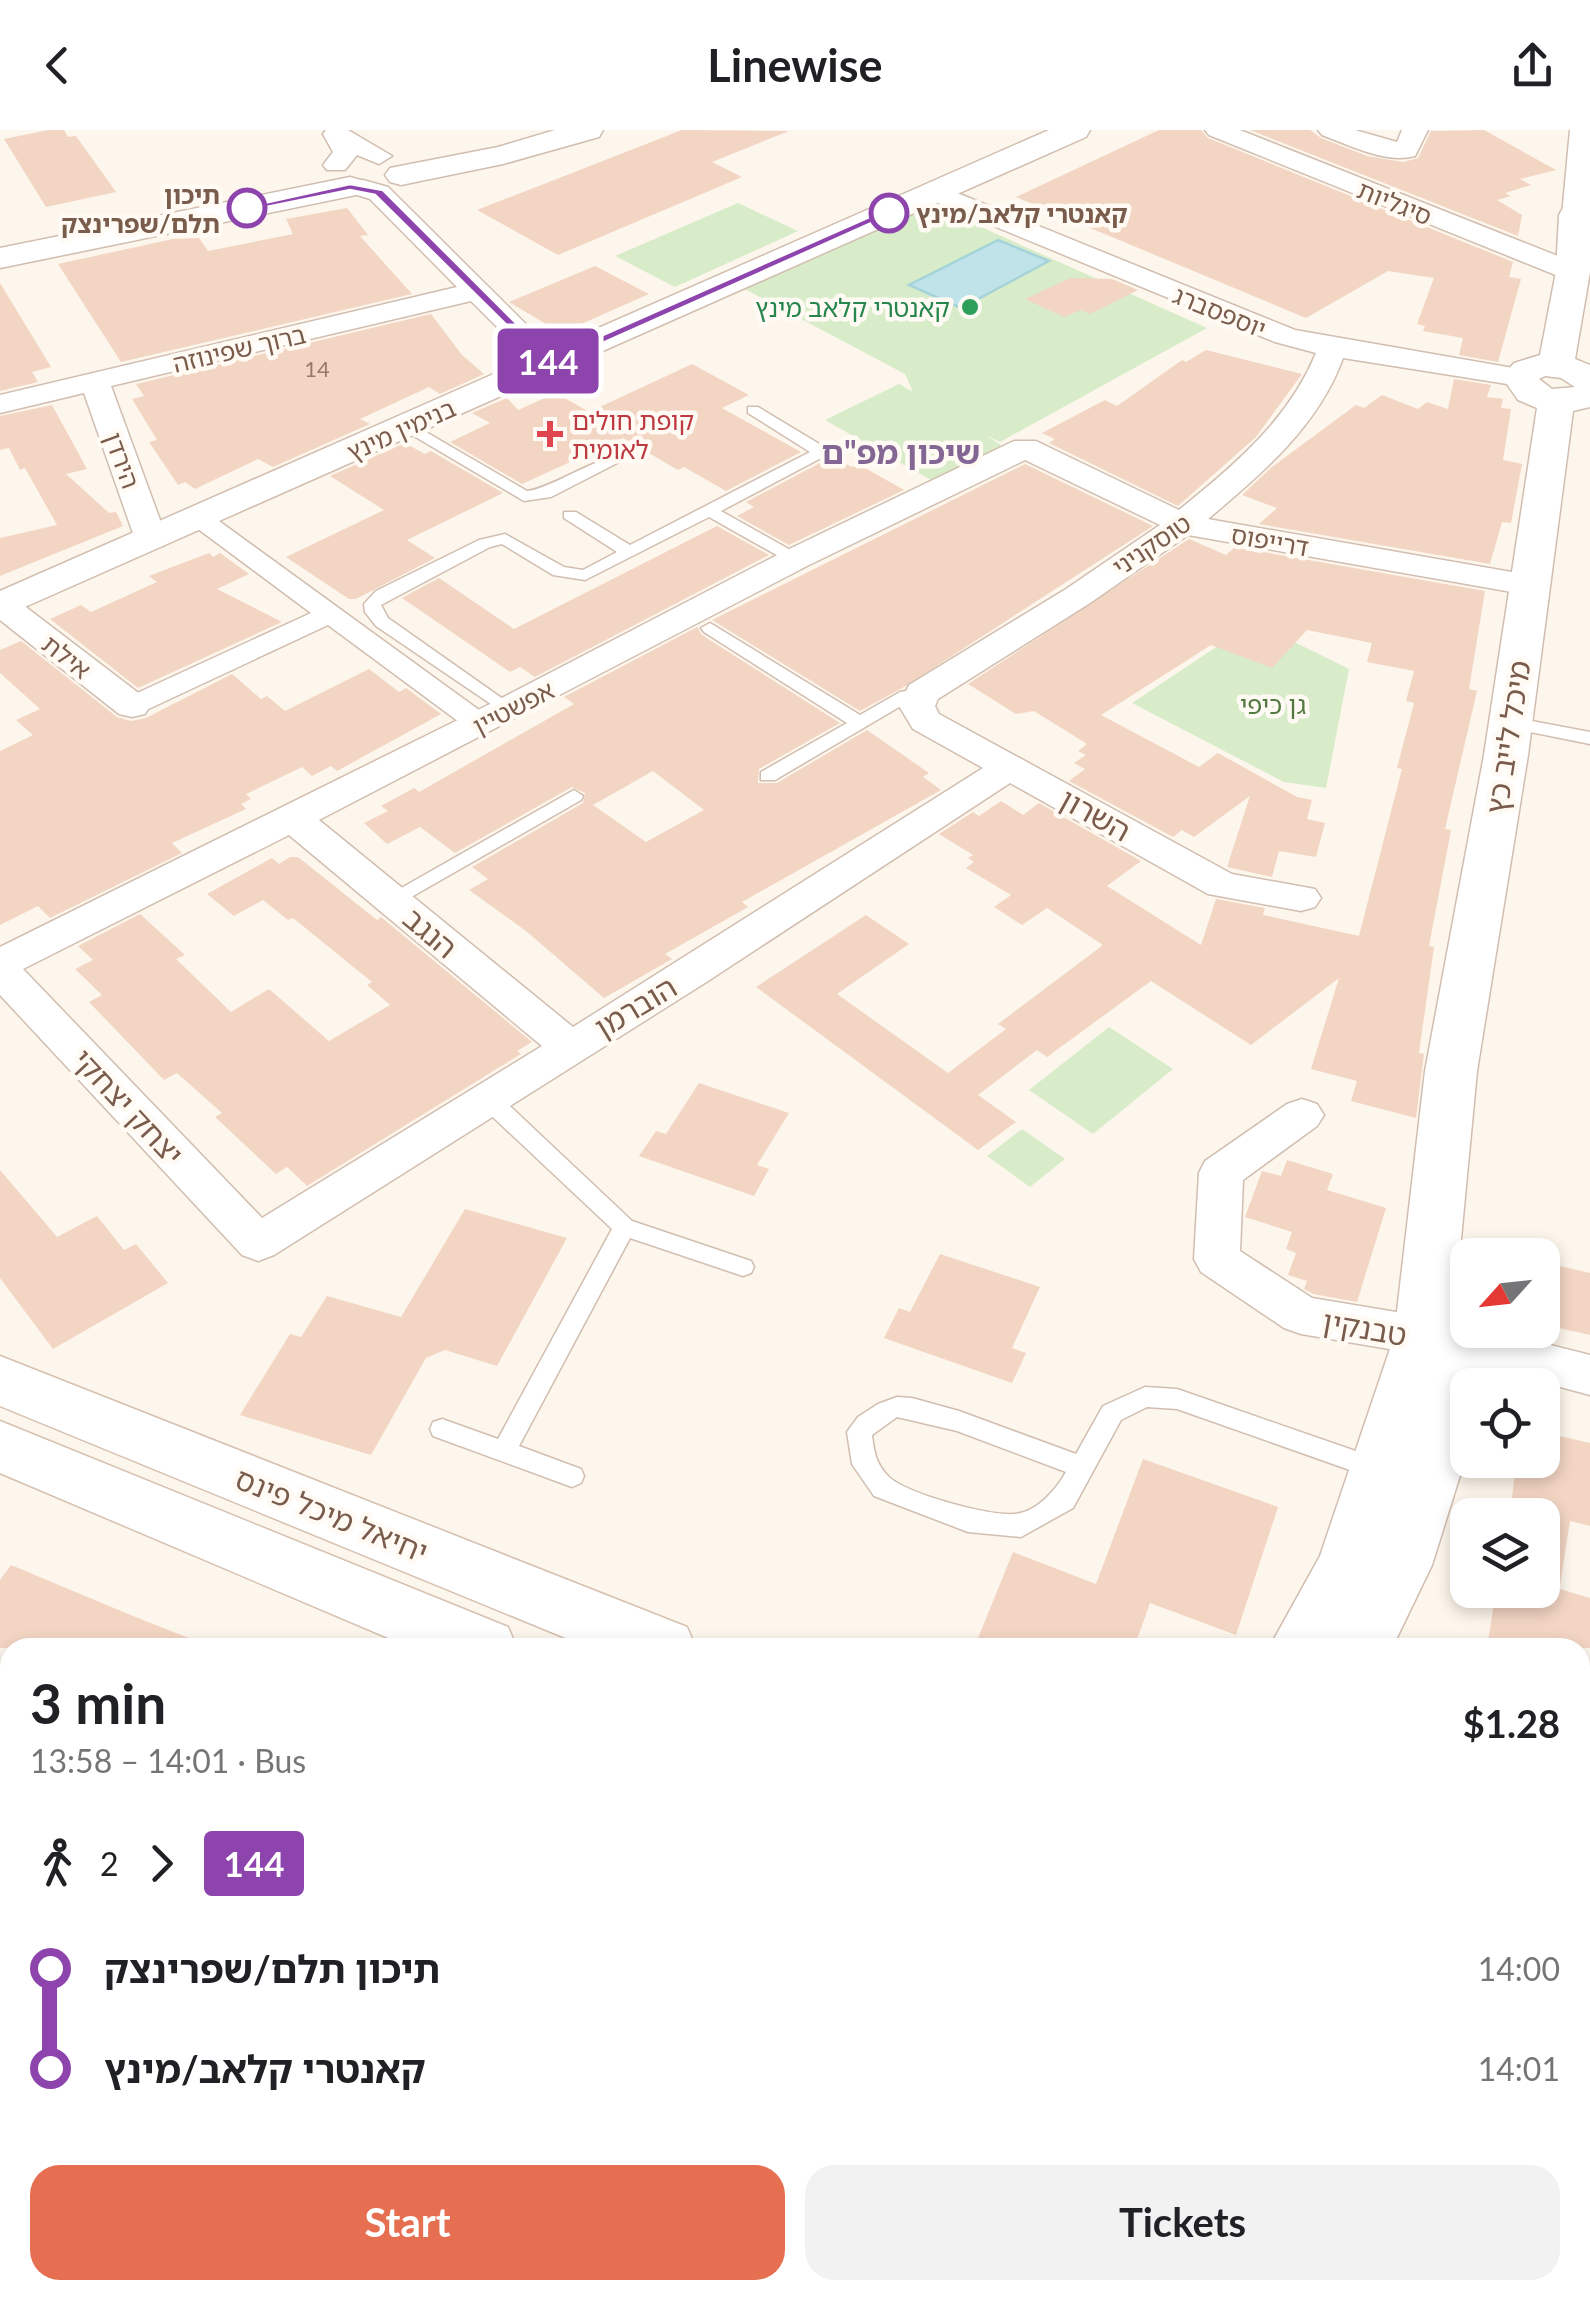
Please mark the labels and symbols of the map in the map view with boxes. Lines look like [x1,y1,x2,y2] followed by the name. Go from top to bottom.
[1353,174,1437,230] street label: סיגליות
[61,179,220,238] place label: תיכון תלם/שפרינצק
[228,189,266,227] marker: תיכון תלם/שפרינצק
[870,194,908,232] marker: קאנטרי קלאב/מינץ
[916,198,1128,228] place label: קאנטרי קלאב/מינץ
[1169,279,1271,343] street label: יוספסברג
[755,292,950,322] place label: קאנטרי קלאב מינץ
[959,296,981,318] marker: קאנטרי קלאב מינץ
[170,318,308,378] street label: ברוך שפינוזה
[490,328,606,394] line badge: 144
[304,355,330,382] house number: 14
[342,392,460,466] street label: בנימין מינץ
[572,405,694,464] place label: קופת חולים לאומית
[537,421,563,447] marker: קופת חולים לאומית
[99,428,147,492] street label: הירדן
[821,432,981,471] district label: שיכון מפ"ם
[1106,507,1196,581] street label: טוסקניני
[1229,518,1311,562] street label: דרייפוס
[37,628,97,684] street label: אילת
[1477,658,1537,816] street label: מיכל לייב כץ
[467,674,559,740] street label: אפשטיין
[1240,689,1306,719] park label: גן כיפי
[1054,780,1138,848] street label: השרון
[397,899,465,965] street label: הנגב
[587,968,683,1044] street label: הוברמן
[66,1041,192,1171] street label: יצחק יצחקי
[1450,1238,1560,1348] north arrow
[1320,1302,1410,1352] street label: טבנקין
[231,1459,433,1569] street label: יחיאל מיכל פינס

